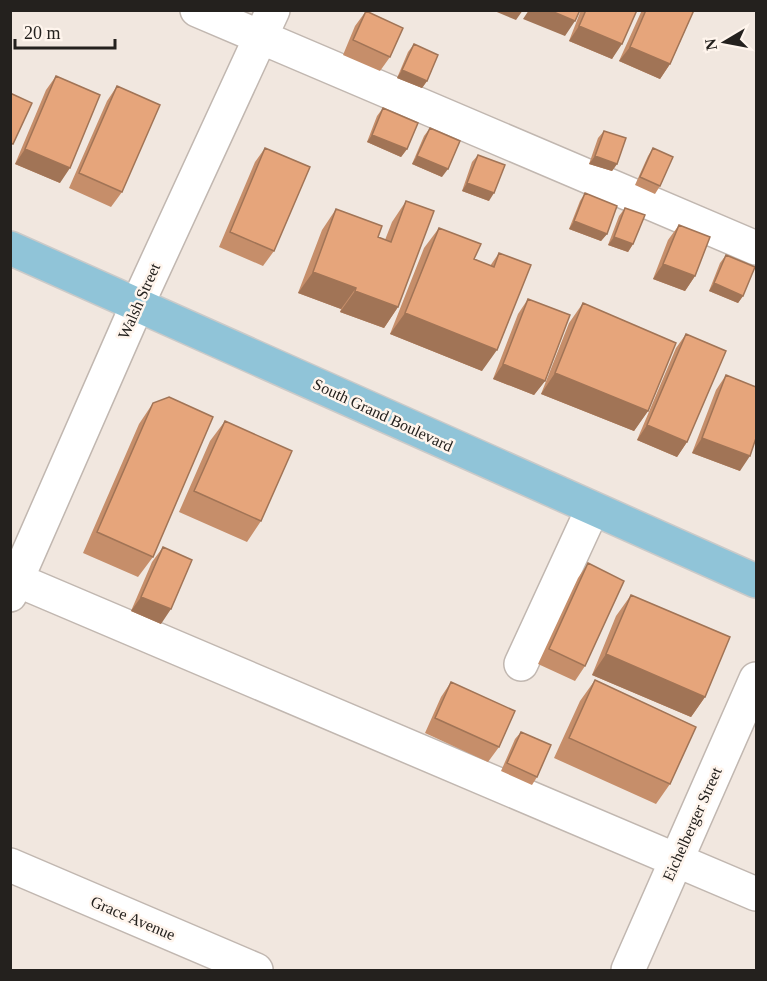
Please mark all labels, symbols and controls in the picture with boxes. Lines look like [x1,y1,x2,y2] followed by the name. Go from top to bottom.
[15,12,116,50] scale bar
[695,12,755,72] north arrow
[24,23,61,43] text: 20 m
[701,37,720,52] text: N
[115,260,163,341] street label: Walsh Street
[311,375,455,455] street label: South Grand Boulevard
[659,764,726,884] street label: Eichelberger Street
[88,893,178,943] street label: Grace Avenue

